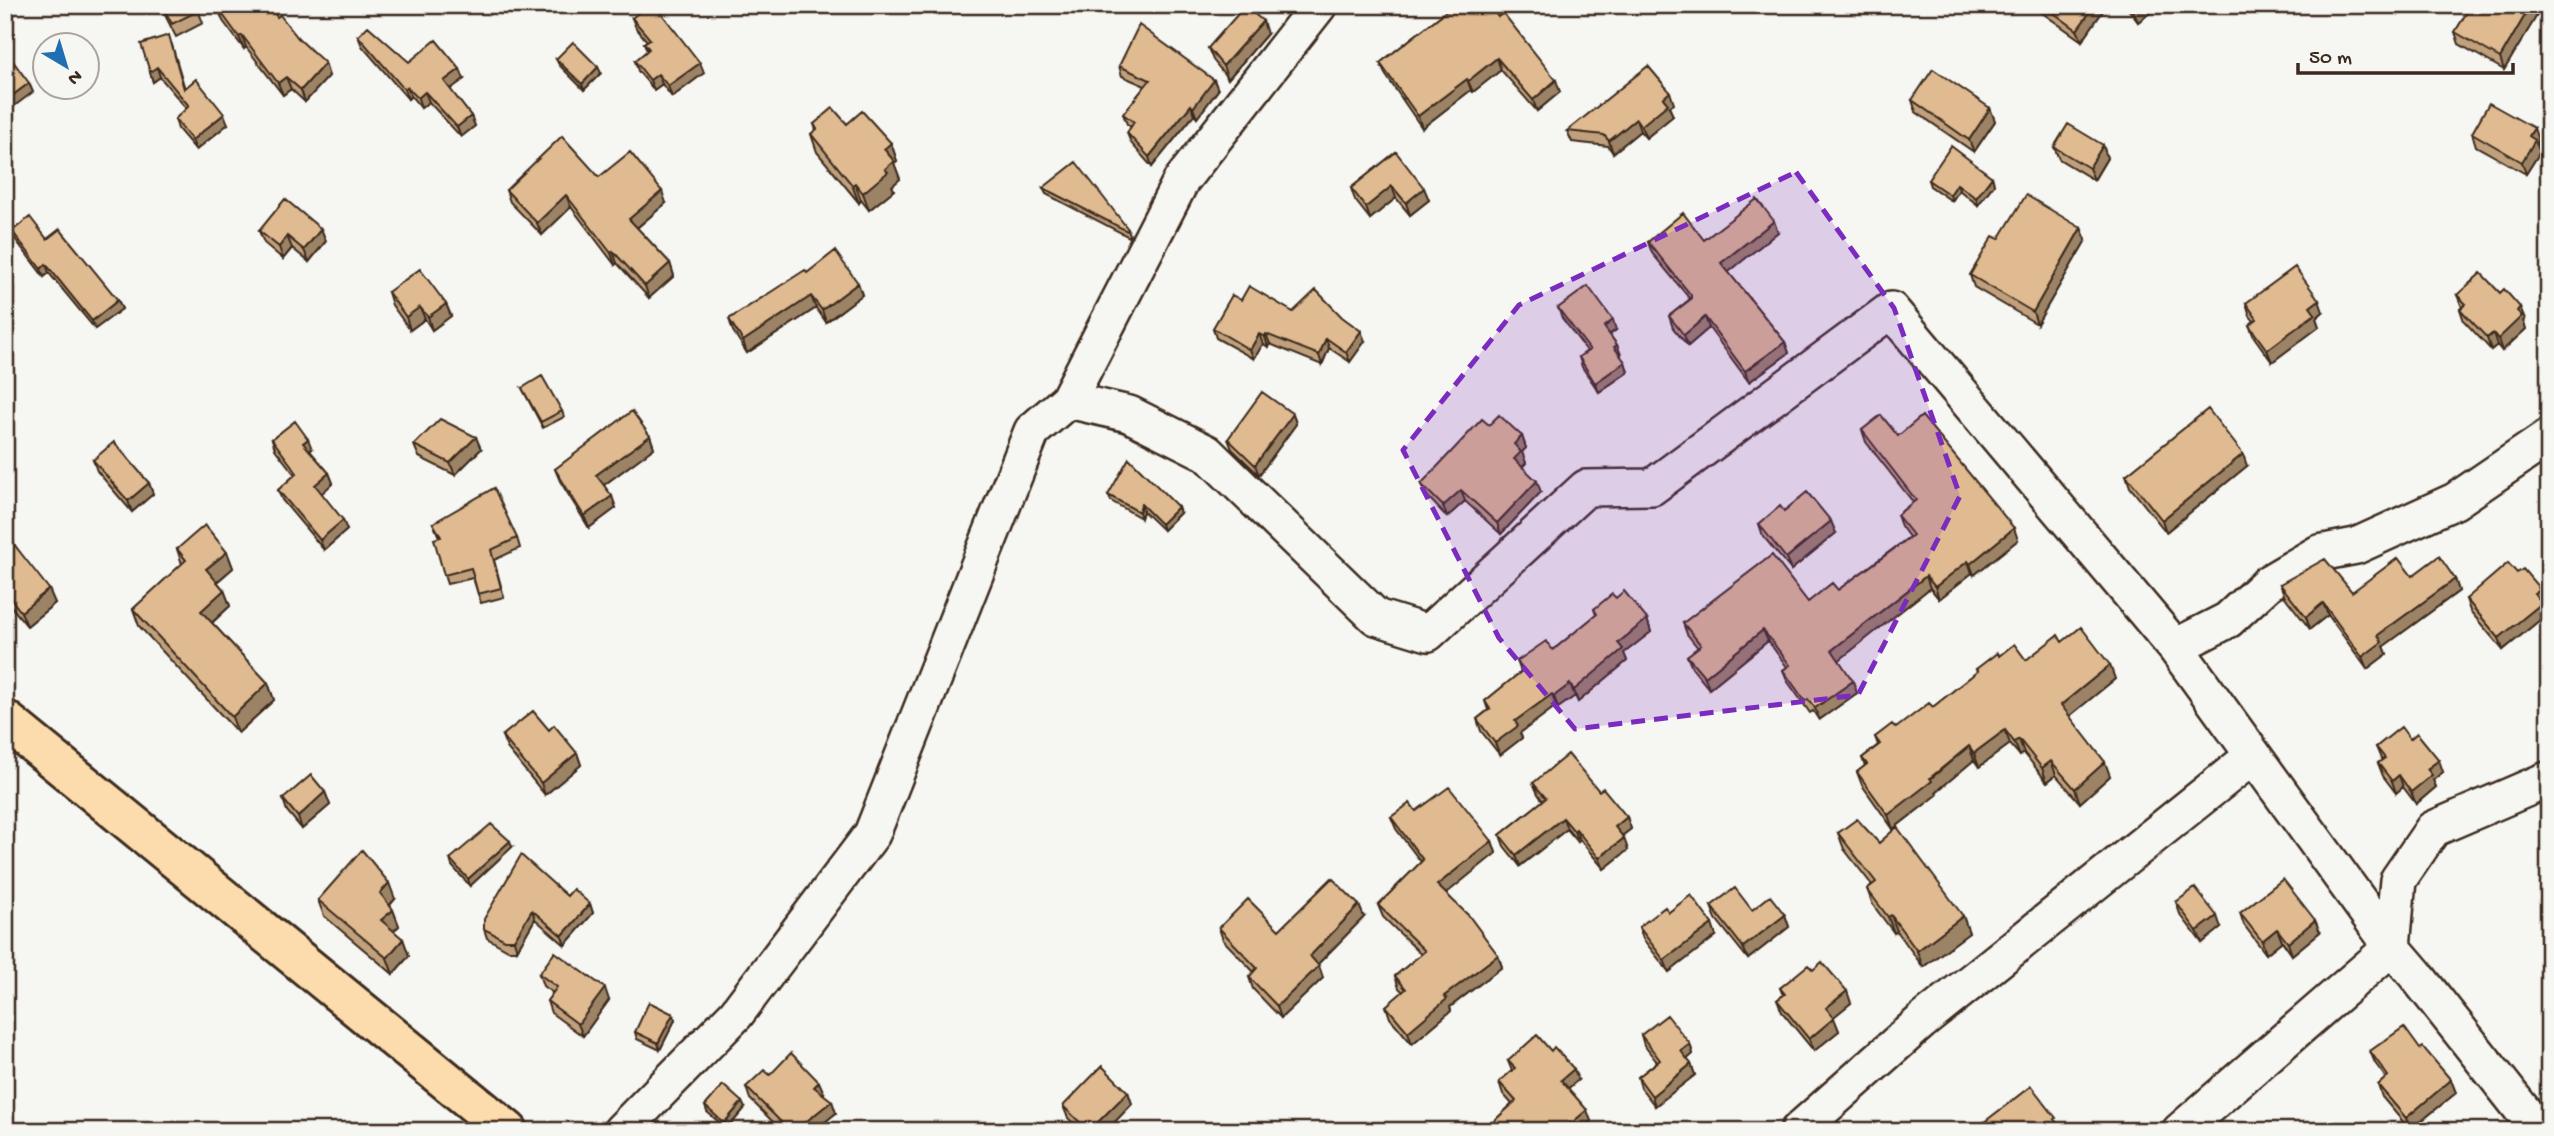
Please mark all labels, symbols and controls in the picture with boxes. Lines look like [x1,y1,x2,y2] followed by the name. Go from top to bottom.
[32,32,102,102] north arrow
[2298,32,2514,76] scale bar
[2309,47,2352,72] text: 50 m
[62,64,86,90] text: N

